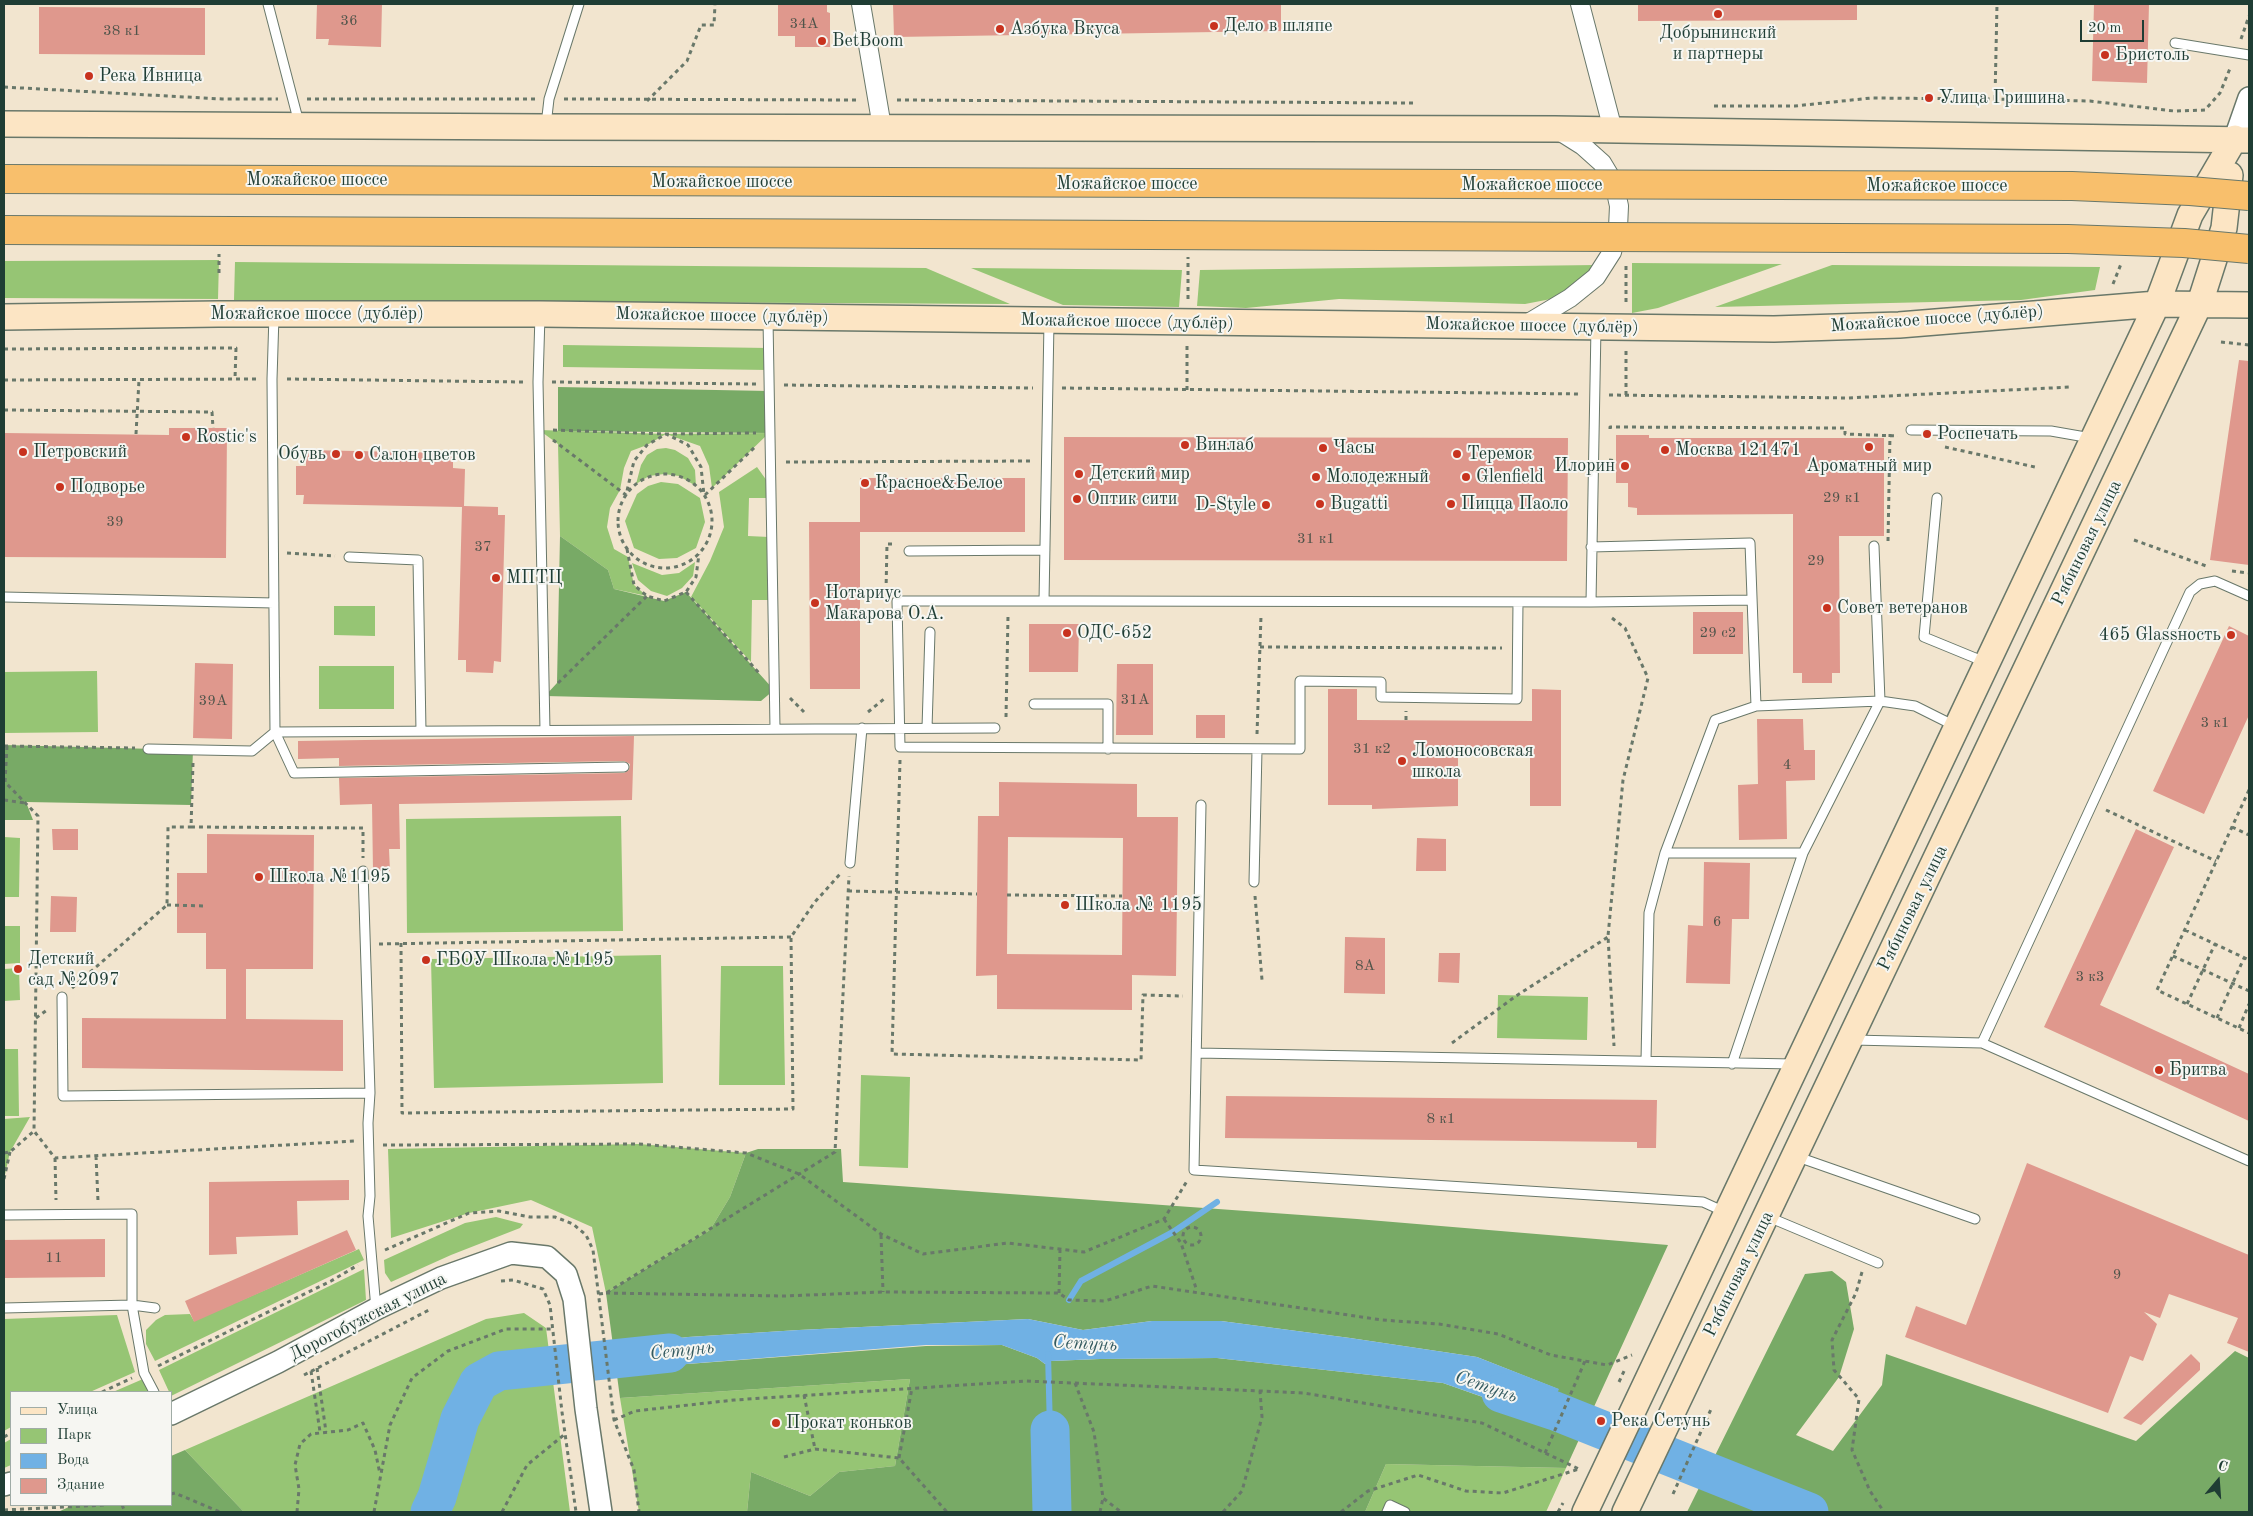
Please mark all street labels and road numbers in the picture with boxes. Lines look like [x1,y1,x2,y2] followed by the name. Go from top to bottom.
[246,169,388,191] street label: Можайское шоссе
[651,171,793,193] street label: Можайское шоссе
[1056,173,1198,195] street label: Можайское шоссе
[1461,174,1603,196] street label: Можайское шоссе
[1866,175,2008,197] street label: Можайское шоссе
[1830,301,2044,337] street label: Можайское шоссе (дублёр)
[210,303,424,325] street label: Можайское шоссе (дублёр)
[615,303,829,329] street label: Можайское шоссе (дублёр)
[1020,309,1234,335] street label: Можайское шоссе (дублёр)
[1425,313,1639,339] street label: Можайское шоссе (дублёр)
[2047,477,2127,609] street label: Рябиновая улица
[1873,842,1953,974] street label: Рябиновая улица
[1699,1208,1779,1340] street label: Рябиновая улица
[286,1268,450,1366] street label: Дорогобужская улица

